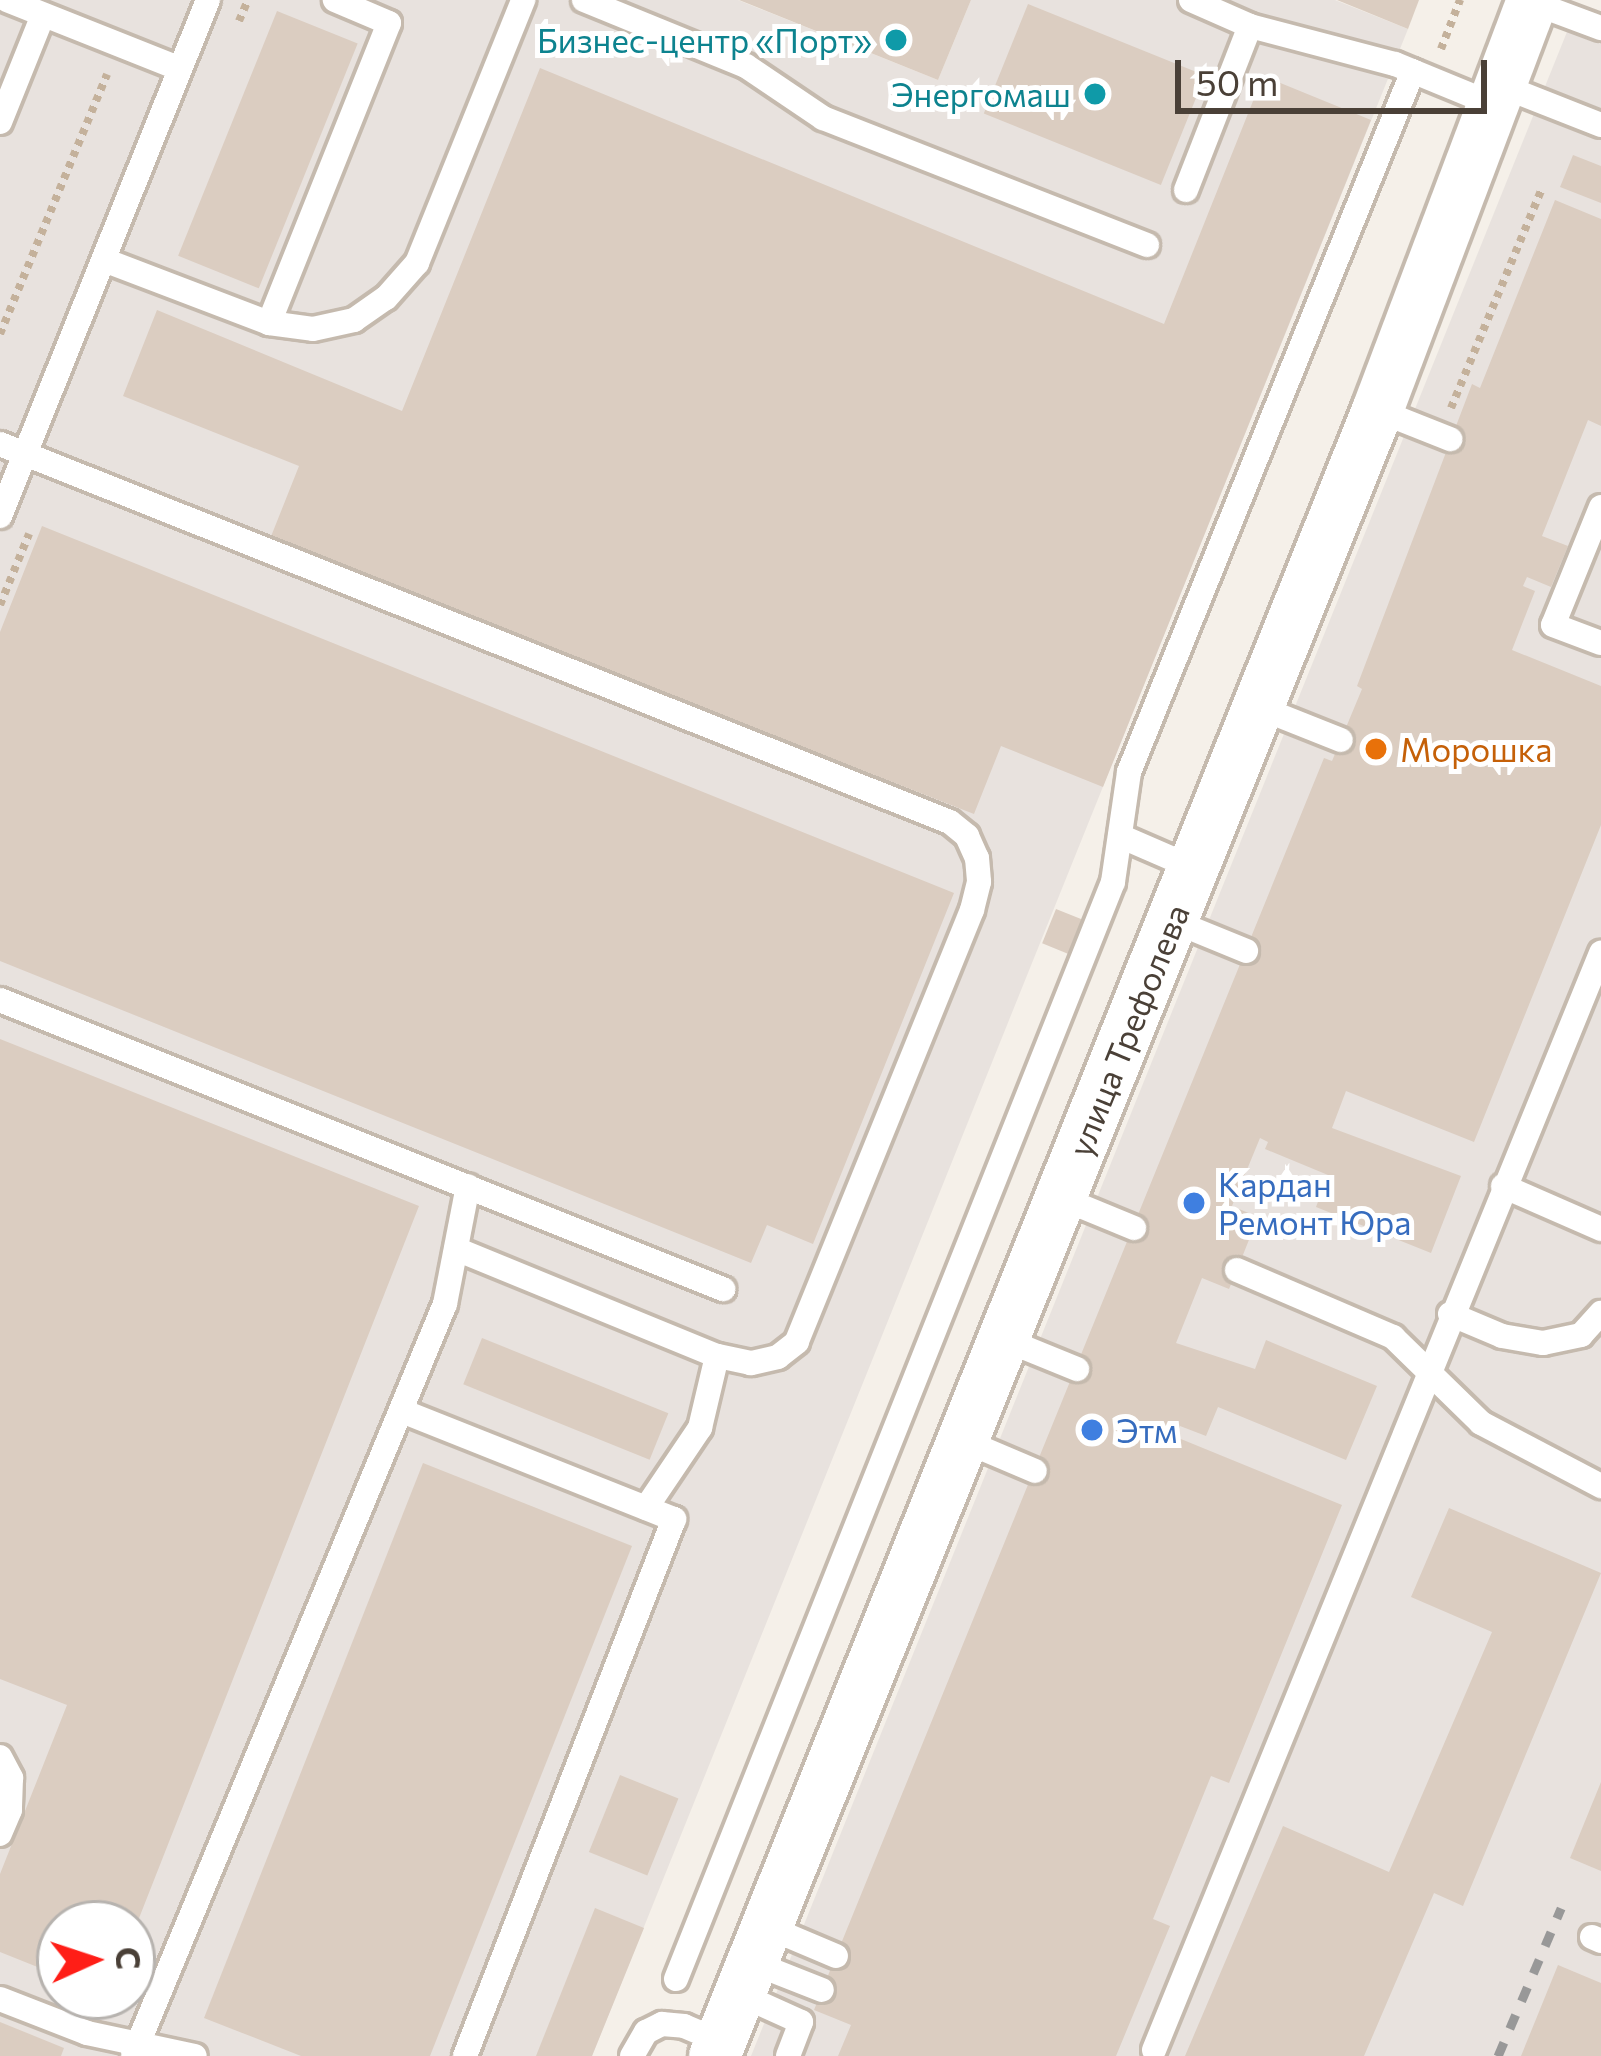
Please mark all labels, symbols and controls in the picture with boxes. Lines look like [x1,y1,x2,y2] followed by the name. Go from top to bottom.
[537,20,872,60] place label: Бизнес-центр «Порт»
[883,27,909,53] marker: Бизнес-центр «Порт»
[1181,36,1493,110] scale bar
[1196,59,1278,103] text: 50 m
[891,74,1071,114] place label: Энергомаш
[1082,81,1108,107] marker: Энергомаш
[1400,729,1552,769] place label: Морошка
[1363,736,1389,762] marker: Морошка
[1059,898,1197,1162] street label: улица Трефолева
[1218,1164,1411,1242] place label: Кардан Ремонт Юра
[1181,1190,1207,1216] marker: Кардан Ремонт Юра
[1116,1410,1178,1450] place label: Этм
[1079,1417,1105,1443] marker: Этм
[36,1900,156,2020] north arrow
[108,1946,151,1971] text: С

